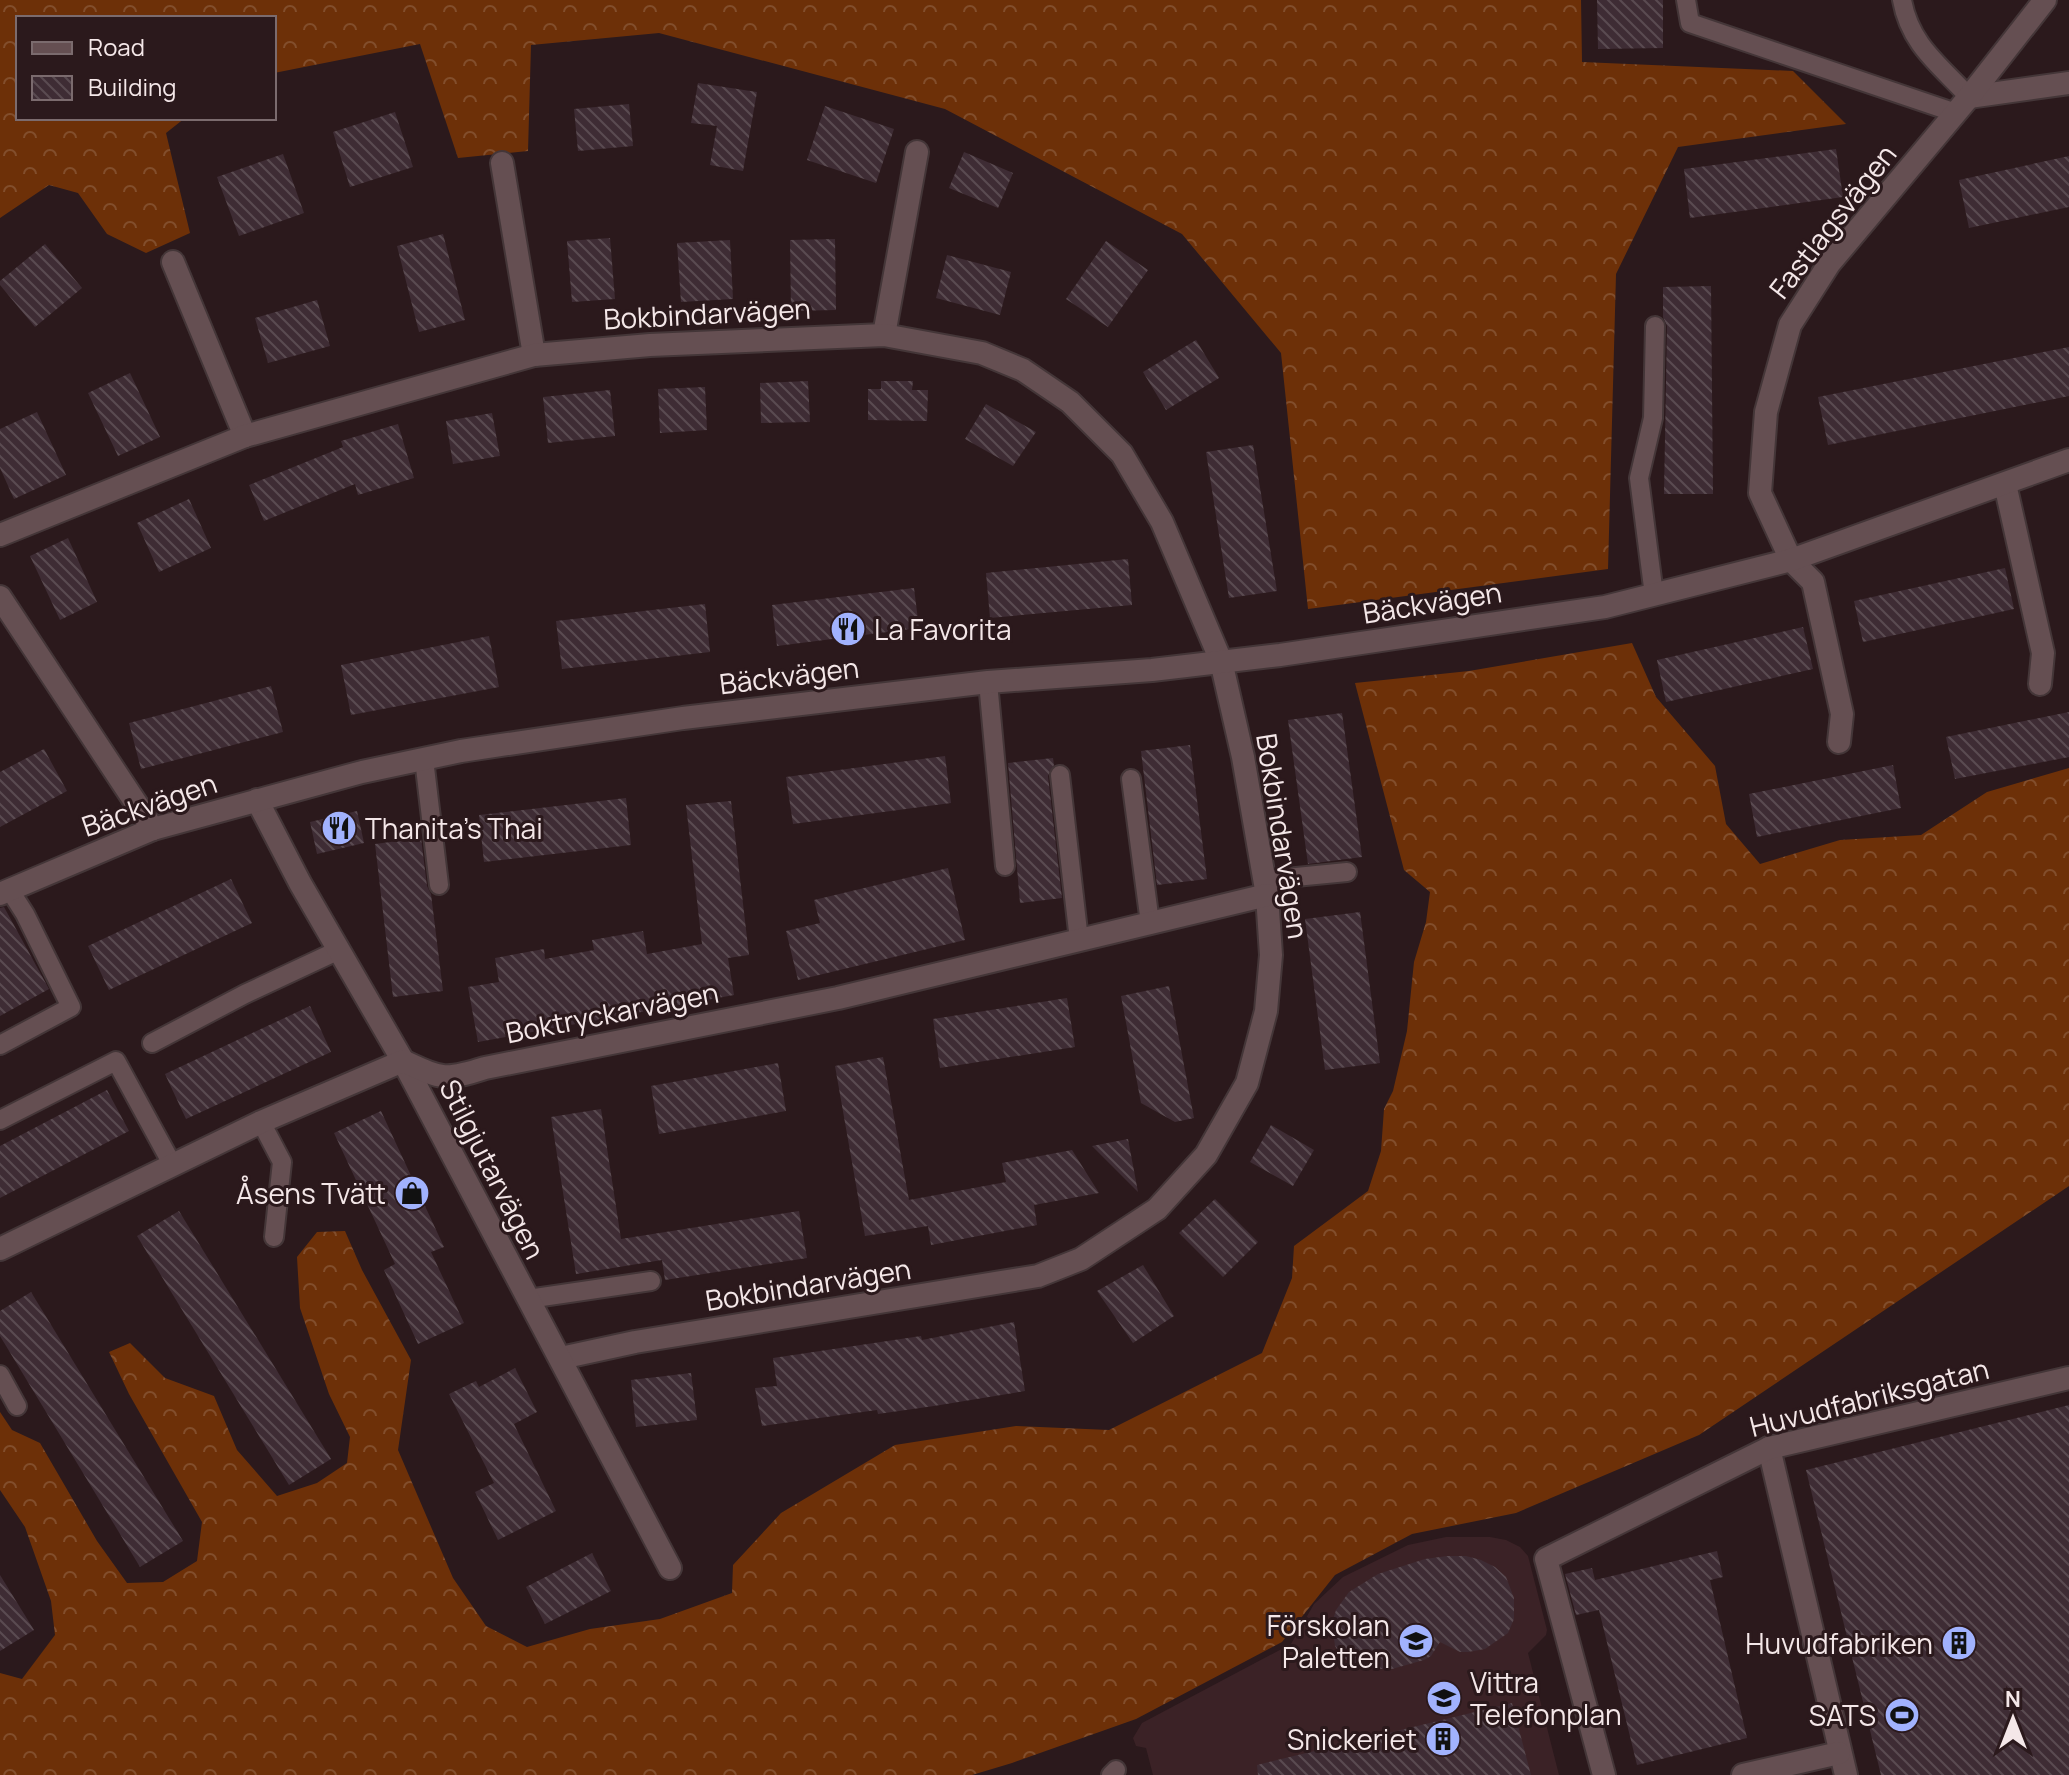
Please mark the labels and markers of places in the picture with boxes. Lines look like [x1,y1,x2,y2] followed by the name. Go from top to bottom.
[829,610,867,648] restaurant icon: La Favorita
[874,610,1012,648] place label: La Favorita
[320,809,358,847] restaurant icon: Thanita's Thai
[365,809,543,847] place label: Thanita's Thai
[236,1174,386,1212] place label: Åsens Tvätt
[393,1174,431,1212] shop icon: Åsens Tvätt
[1267,1606,1390,1676] place label: Förskolan Paletten
[1397,1622,1435,1660] school or university icon: Förskolan Paletten
[1745,1624,1933,1662] place label: Huvudfabriken
[1940,1624,1978,1662] building icon: Huvudfabriken
[1470,1663,1622,1733] place label: Vittra Telefonplan
[1425,1679,1463,1717] school or university icon: Vittra Telefonplan
[1809,1696,1876,1734] place label: SATS
[1883,1696,1921,1734] sports icon: SATS
[1287,1720,1417,1758] place label: Snickeriet
[1424,1720,1462,1758] building icon: Snickeriet

